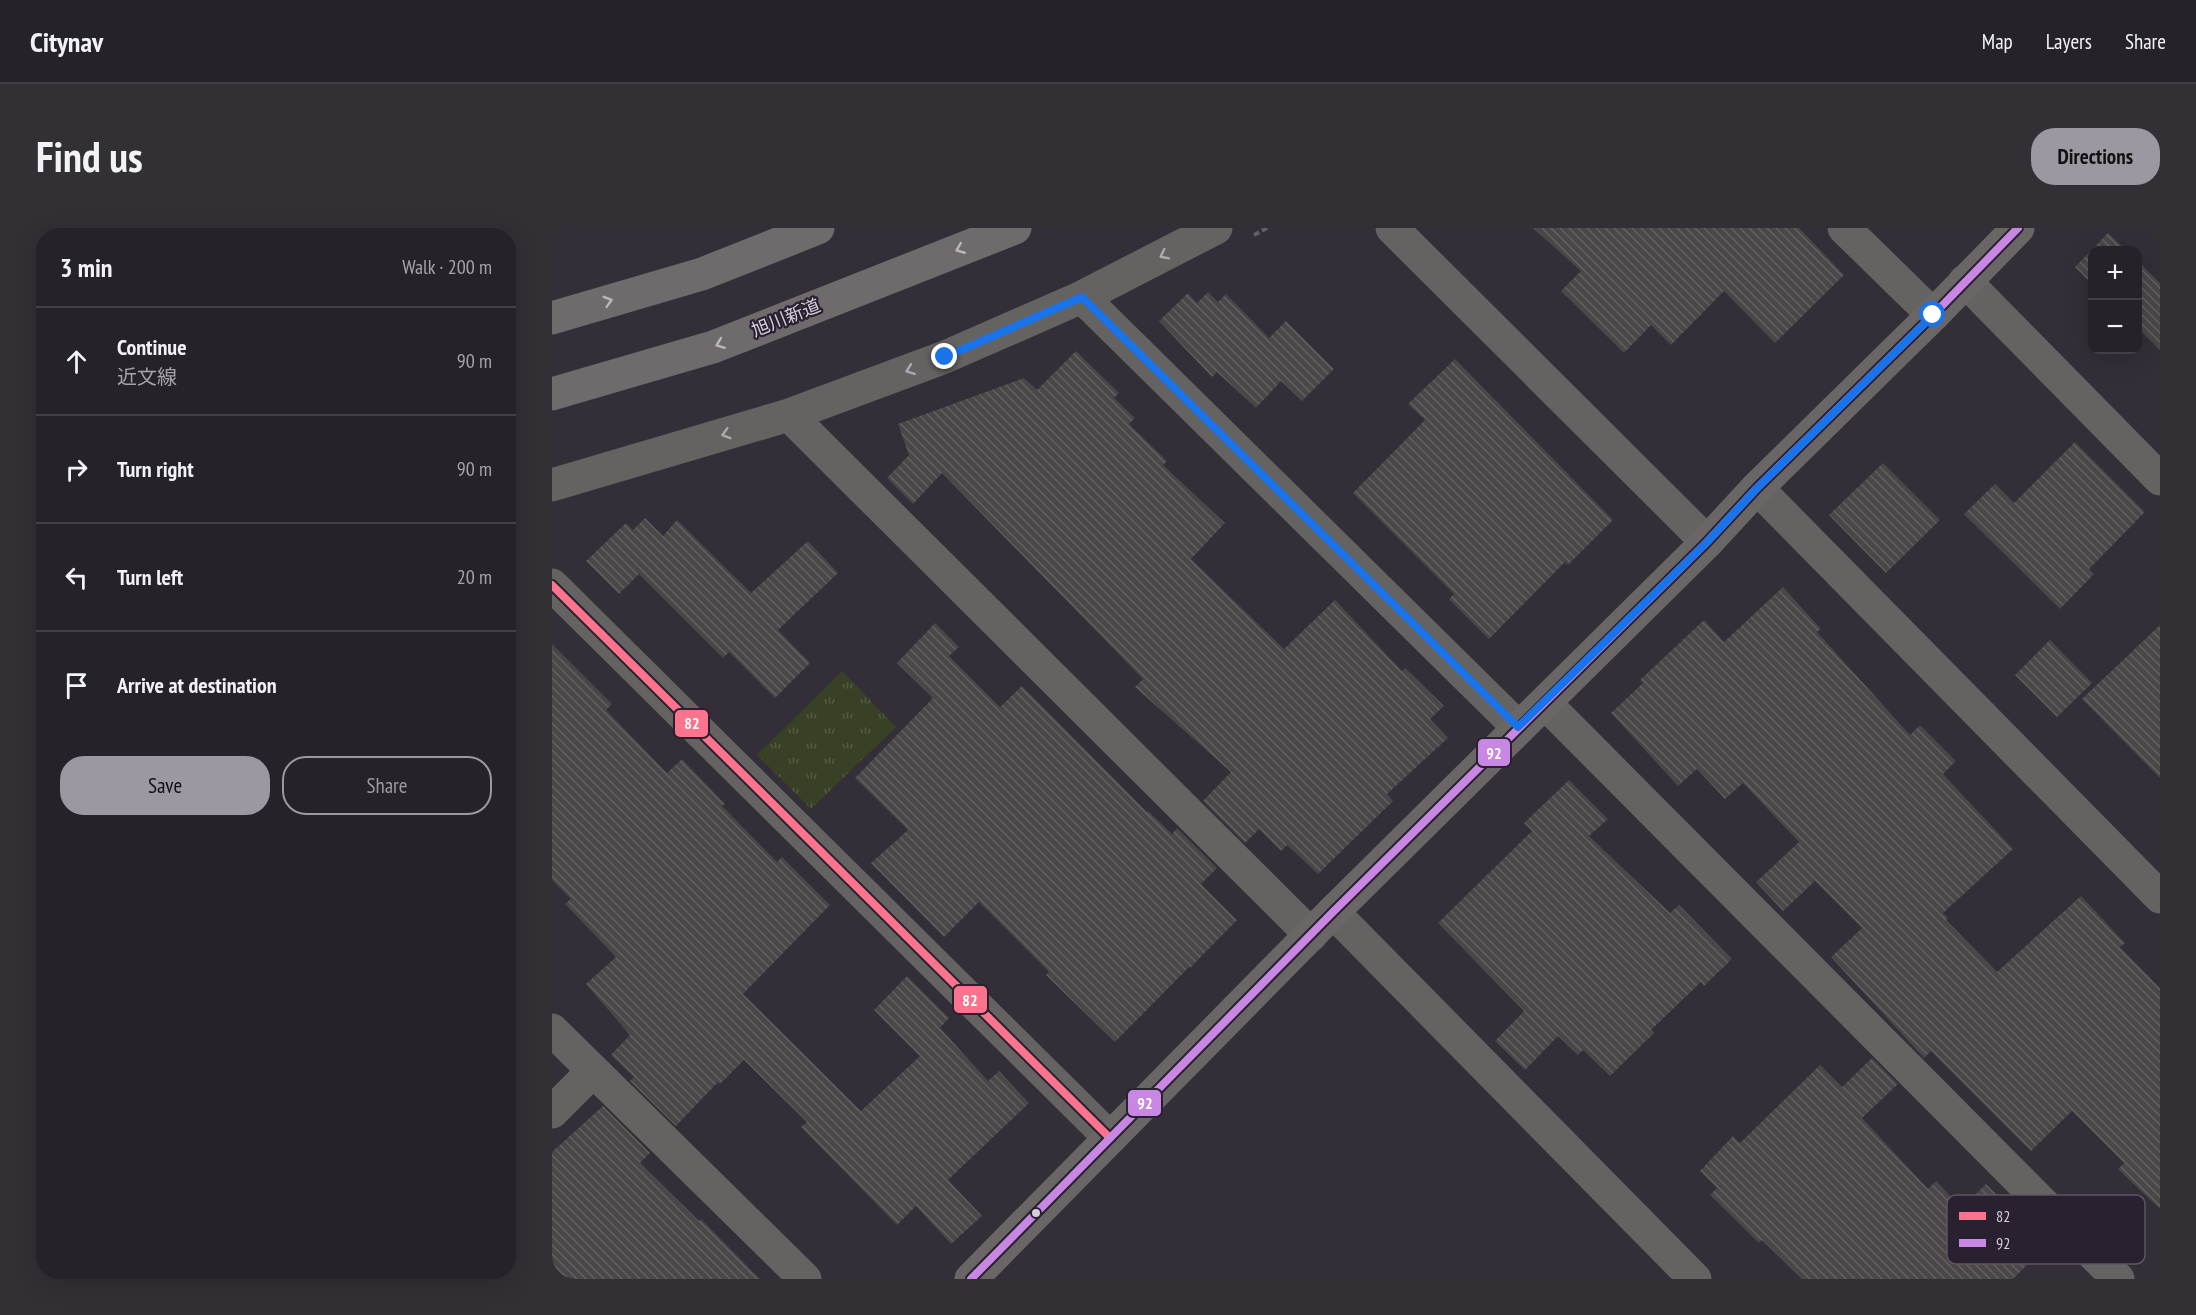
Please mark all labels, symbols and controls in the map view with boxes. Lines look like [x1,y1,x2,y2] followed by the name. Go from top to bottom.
[30,23,103,60] text: Citynav
[1982,28,2013,55] text: Map
[2046,28,2092,55] text: Layers
[2125,28,2166,55] text: Share
[2031,128,2160,185] button: Directions
[36,129,143,184] text: Find us
[955,242,966,255] one-way arrow
[2088,246,2142,354] map controls
[2088,246,2142,300] button: +
[1159,248,1170,259] one-way arrow
[60,251,113,284] text: 3 min
[402,254,492,280] text: Walk · 200 m
[748,293,823,342] street label: 旭川新道
[602,296,613,308] one-way arrow
[2088,300,2142,354] button: −
[1919,301,1945,327] route start
[117,333,187,361] text: Continue
[715,337,726,349] one-way arrow
[931,343,957,369] route end
[60,345,93,378] icon: ahead
[457,348,492,374] text: 90 m
[905,363,916,375] one-way arrow
[117,364,177,390] text: 近文線
[721,427,732,439] one-way arrow
[60,453,93,486] icon: right
[117,455,194,483] text: Turn right
[457,456,492,482] text: 90 m
[60,561,93,594] icon: left
[117,563,183,591] text: Turn left
[457,564,492,590] text: 20 m
[60,669,93,702] icon: arrive
[117,671,277,699] text: Arrive at destination
[674,709,709,738] line badge: 82
[684,713,700,733] text: 82
[1477,738,1511,767] line badge: 92
[1486,743,1502,763] text: 92
[60,756,270,815] button: Save
[282,756,492,815] button: Share
[953,985,988,1014] line badge: 82
[962,990,978,1010] text: 82
[1127,1089,1162,1117] line badge: 92
[1137,1093,1153,1113] text: 92
[1947,1195,2145,1264] legend
[1996,1206,2010,1226] text: 82
[1030,1207,1042,1219] unlabelled marker
[1996,1233,2010,1253] text: 92

